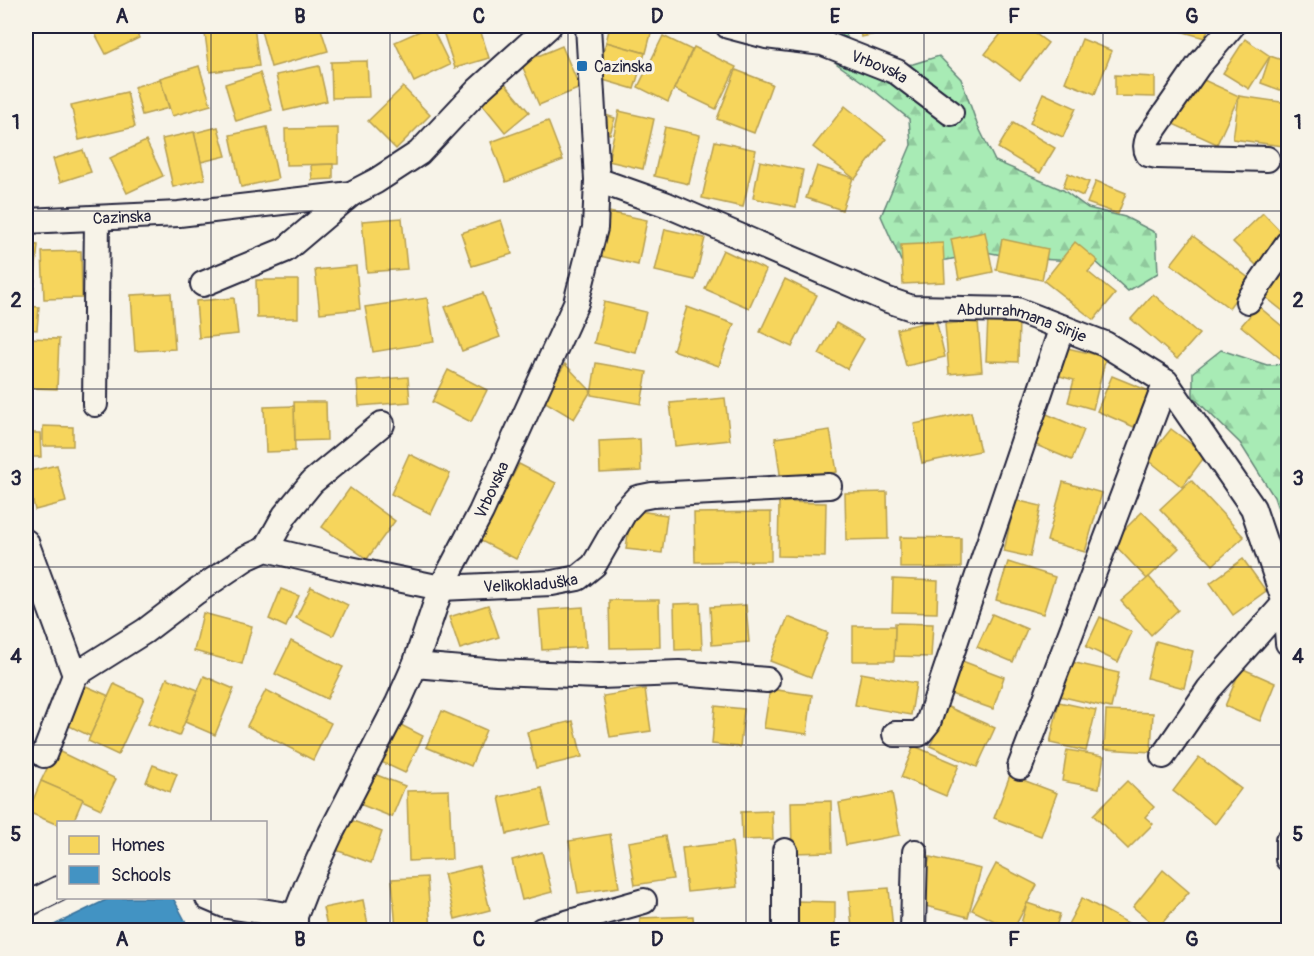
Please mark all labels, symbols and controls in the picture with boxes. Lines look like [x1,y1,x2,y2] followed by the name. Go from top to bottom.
[116,4,129,29] text: A
[294,4,306,29] text: B
[473,4,485,29] text: C
[651,4,664,29] text: D
[830,4,841,29] text: E
[1008,4,1020,29] text: F
[1185,4,1199,29] text: G
[848,46,912,88] street label: Vrbovska
[594,57,652,77] place label: Cazinska
[575,59,589,73] marker: Cazinska
[12,110,20,135] text: 1
[1294,110,1302,135] text: 1
[92,206,152,229] street label: Cazinska
[10,288,22,313] text: 2
[1292,288,1304,313] text: 2
[956,300,1089,347] street label: Abdurrahmana Sirije
[470,459,514,522] street label: Vrbovska
[10,466,22,491] text: 3
[1292,466,1304,491] text: 3
[483,569,579,597] street label: Velikokladuška
[10,644,22,669] text: 4
[1292,644,1304,669] text: 4
[57,821,267,899] legend
[11,822,22,847] text: 5
[1293,822,1304,847] text: 5
[111,834,164,857] text: Homes
[111,864,171,887] text: Schools
[116,927,129,952] text: A
[294,927,306,952] text: B
[473,927,485,952] text: C
[651,927,664,952] text: D
[830,927,841,952] text: E
[1008,927,1020,952] text: F
[1185,927,1199,952] text: G

